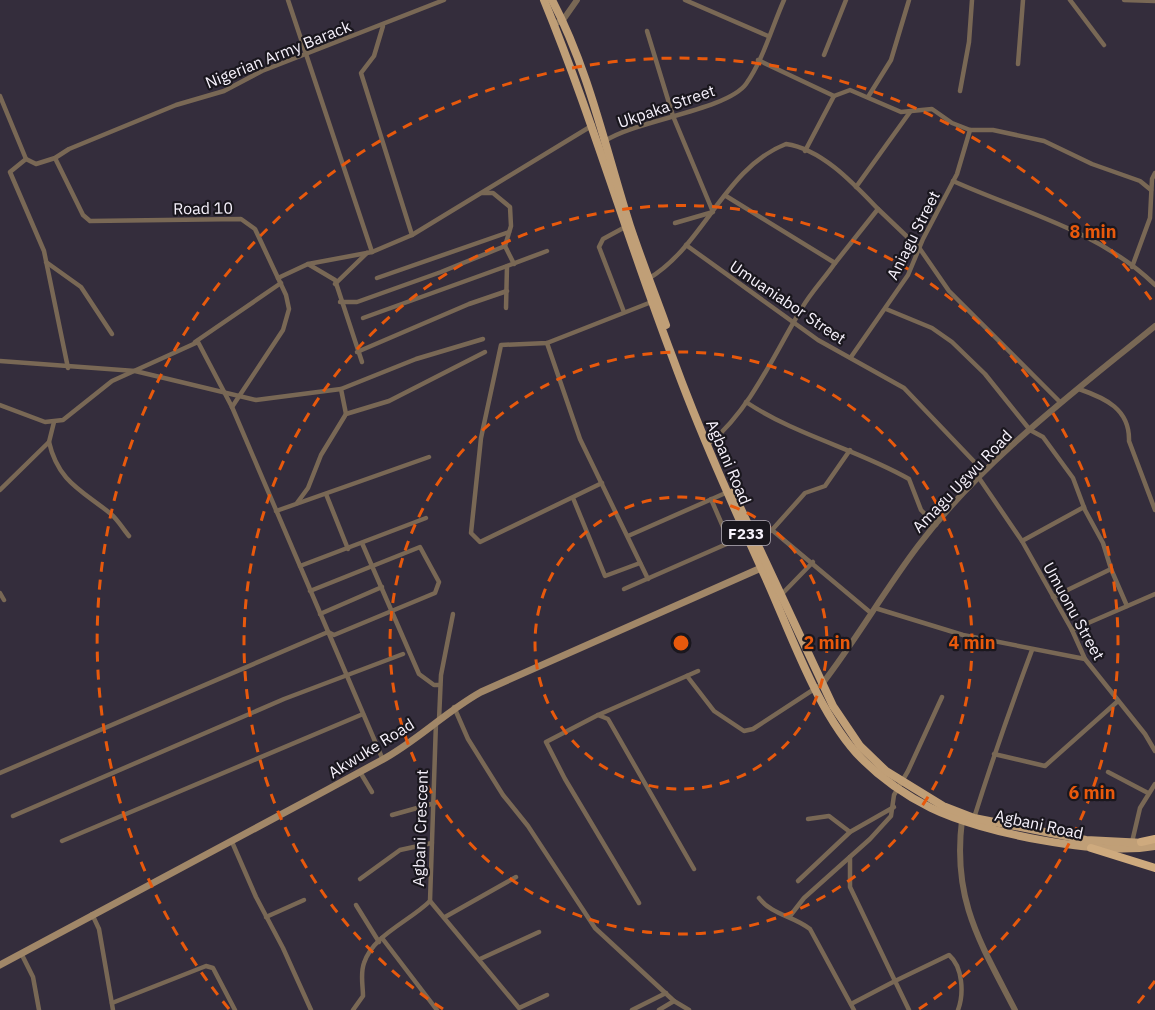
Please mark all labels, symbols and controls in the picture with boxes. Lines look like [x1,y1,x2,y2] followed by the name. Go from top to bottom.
[202,15,354,92] street label: Nigerian Army Barack
[615,80,717,132] street label: Ukpaka Street
[882,187,944,283] street label: Aniagu Street
[173,197,233,219] street label: Road 10
[1069,220,1117,243] text: 8 min
[726,256,850,348] street label: Umuaniabor Street
[702,417,756,507] street label: Agbani Road
[908,425,1016,537] street label: Amagu Ugwu Road
[722,521,770,545] road number: F233
[1039,559,1109,663] street label: Umuonu Street
[803,631,851,654] text: 2 min
[948,631,996,654] text: 4 min
[671,633,691,653] centre of rings
[324,714,418,782] street label: Akwuke Road
[408,769,432,887] street label: Agbani Crescent
[1068,781,1116,804] text: 6 min
[993,805,1085,843] street label: Agbani Road

